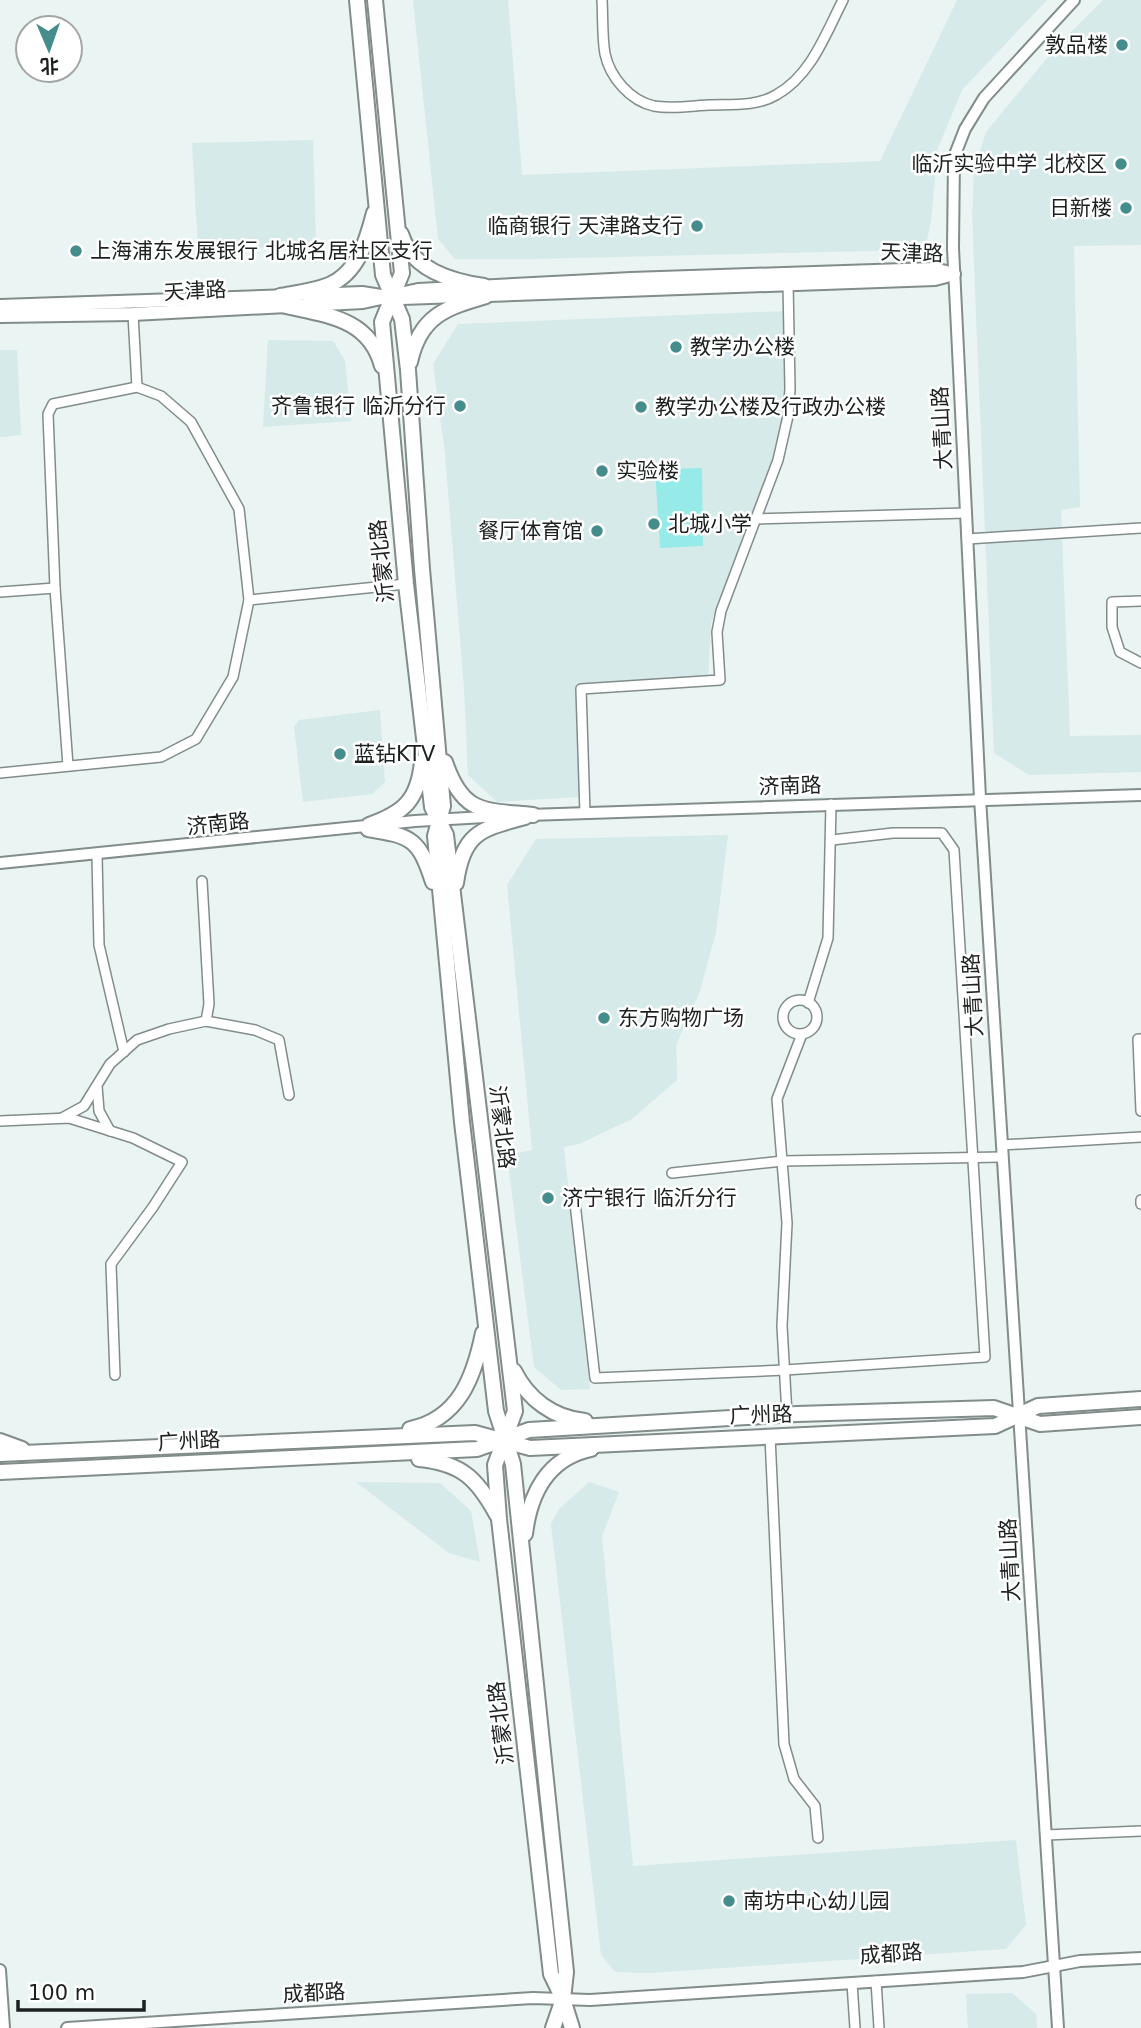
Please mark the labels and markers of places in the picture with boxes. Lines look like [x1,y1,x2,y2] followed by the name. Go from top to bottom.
[1045,33,1108,57] place label: 敦品楼
[1114,37,1130,53] marker: 敦品楼
[911,152,1107,176] place label: 临沂实验中学 北校区
[1113,156,1129,172] marker: 临沂实验中学 北校区
[1049,196,1112,220] place label: 日新楼
[1118,200,1134,216] marker: 日新楼
[487,214,683,238] place label: 临商银行 天津路支行
[689,218,705,234] marker: 临商银行 天津路支行
[90,239,433,263] place label: 上海浦东发展银行 北城名居社区支行
[68,243,84,259] marker: 上海浦东发展银行 北城名居社区支行
[690,335,795,359] place label: 教学办公楼
[668,339,684,355] marker: 教学办公楼
[271,394,446,418] place label: 齐鲁银行 临沂分行
[655,395,886,419] place label: 教学办公楼及行政办公楼
[452,398,468,414] marker: 齐鲁银行 临沂分行
[633,399,649,415] marker: 教学办公楼及行政办公楼
[616,459,679,483] place label: 实验楼
[594,463,610,479] marker: 实验楼
[668,512,752,536] place label: 北城小学
[646,516,662,532] marker: 北城小学
[478,519,583,543] place label: 餐厅体育馆
[589,523,605,539] marker: 餐厅体育馆
[354,742,436,766] place label: 蓝钻KTV
[332,746,348,762] marker: 蓝钻KTV
[618,1006,744,1030] place label: 东方购物广场
[596,1010,612,1026] marker: 东方购物广场
[562,1186,737,1210] place label: 济宁银行 临沂分行
[540,1190,556,1206] marker: 济宁银行 临沂分行
[743,1889,890,1913] place label: 南坊中心幼儿园
[721,1893,737,1909] marker: 南坊中心幼儿园

